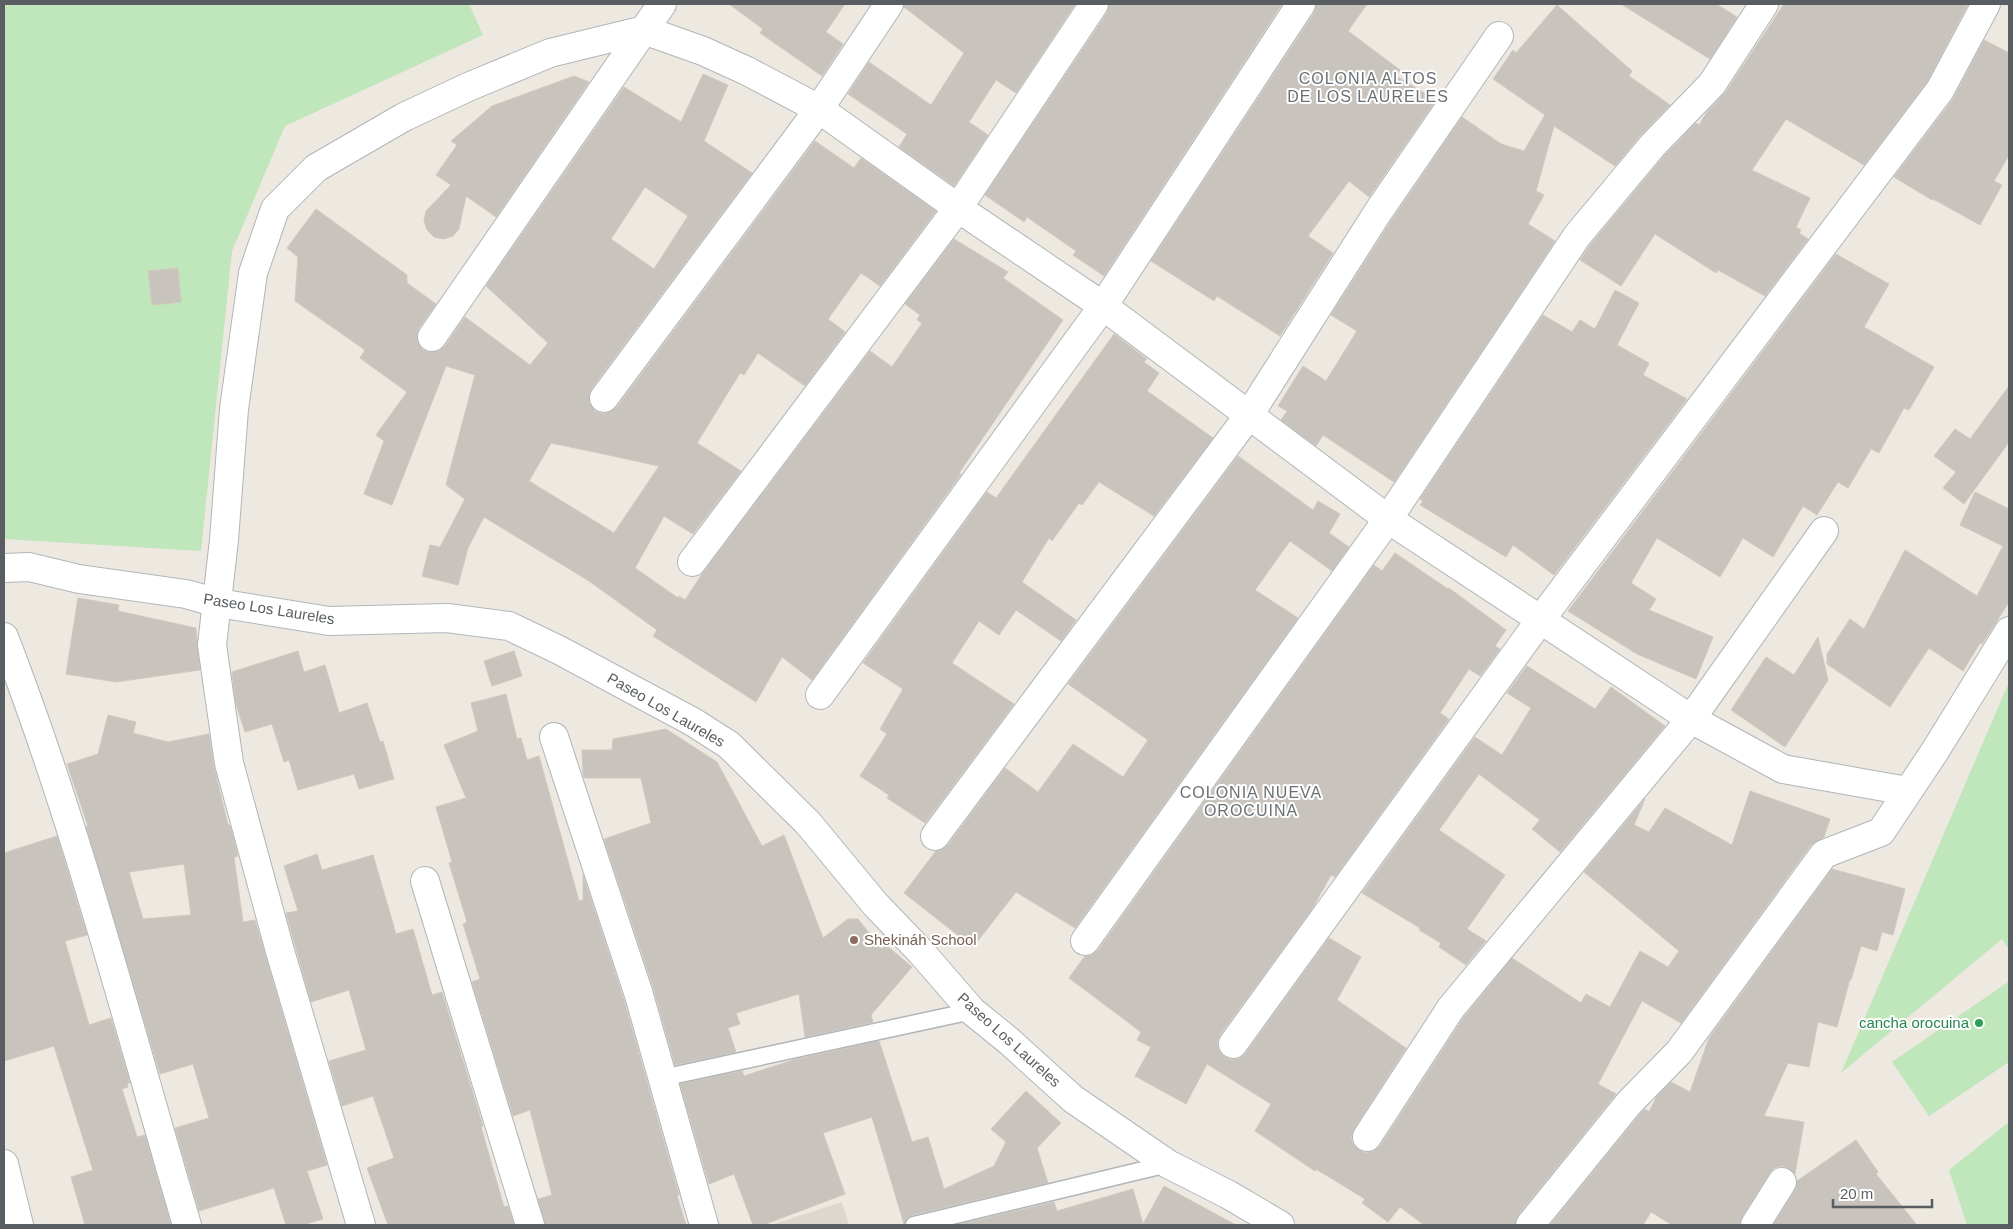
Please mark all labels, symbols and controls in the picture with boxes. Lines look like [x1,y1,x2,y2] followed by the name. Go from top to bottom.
[1287,70,1449,105] district label: COLONIA ALTOS DE LOS LAURELES
[202,590,336,627] street label: Paseo Los Laureles
[605,669,728,750] street label: Paseo Los Laureles
[1180,784,1322,819] district label: COLONIA NUEVA OROCUINA
[864,931,977,948] place label: Shekináh School
[848,934,860,946] marker: Shekináh School
[954,989,1064,1090] street label: Paseo Los Laureles
[1859,1014,1970,1031] place label: cancha orocuina
[1973,1017,1985,1029] marker: cancha orocuina
[1833,1176,1932,1208] scale bar
[1840,1185,1873,1202] text: 20 m

